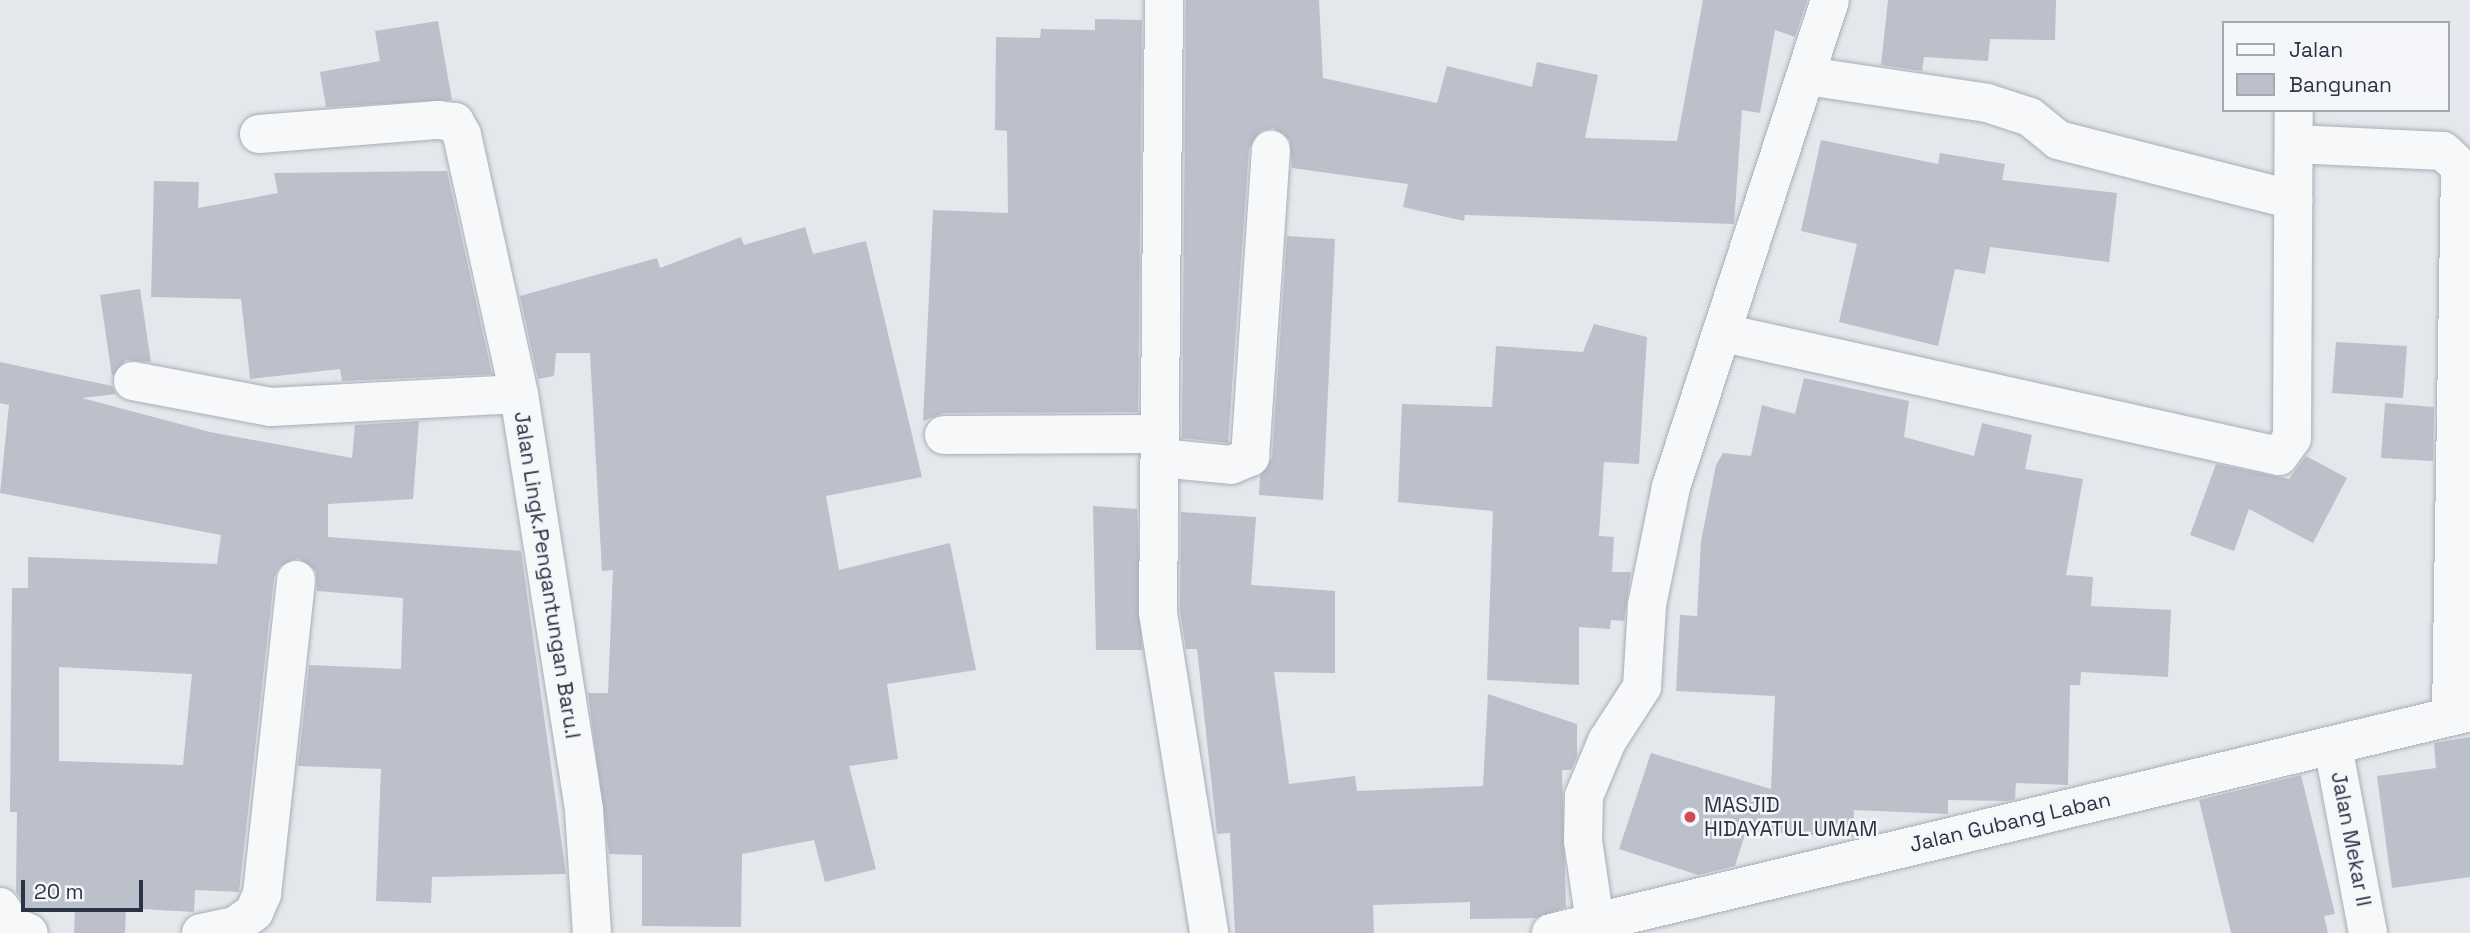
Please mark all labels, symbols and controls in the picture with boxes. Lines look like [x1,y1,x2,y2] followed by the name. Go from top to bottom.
[2222,21,2449,112] legend
[2289,36,2343,63] text: Jalan
[2289,71,2392,98] text: Bangunan
[509,409,585,741] street label: Jalan Lingk.Pengantungan Baru.I
[2326,769,2376,909] street label: Jalan Mekar II
[1907,787,2113,857] street label: Jalan Gubang Laban
[1704,792,1878,842] place label: MASJID HIDAYATUL UMAM
[1682,809,1698,825] marker: MASJID HIDAYATUL UMAM
[24,866,147,910] scale bar
[34,878,84,905] text: 20 m

